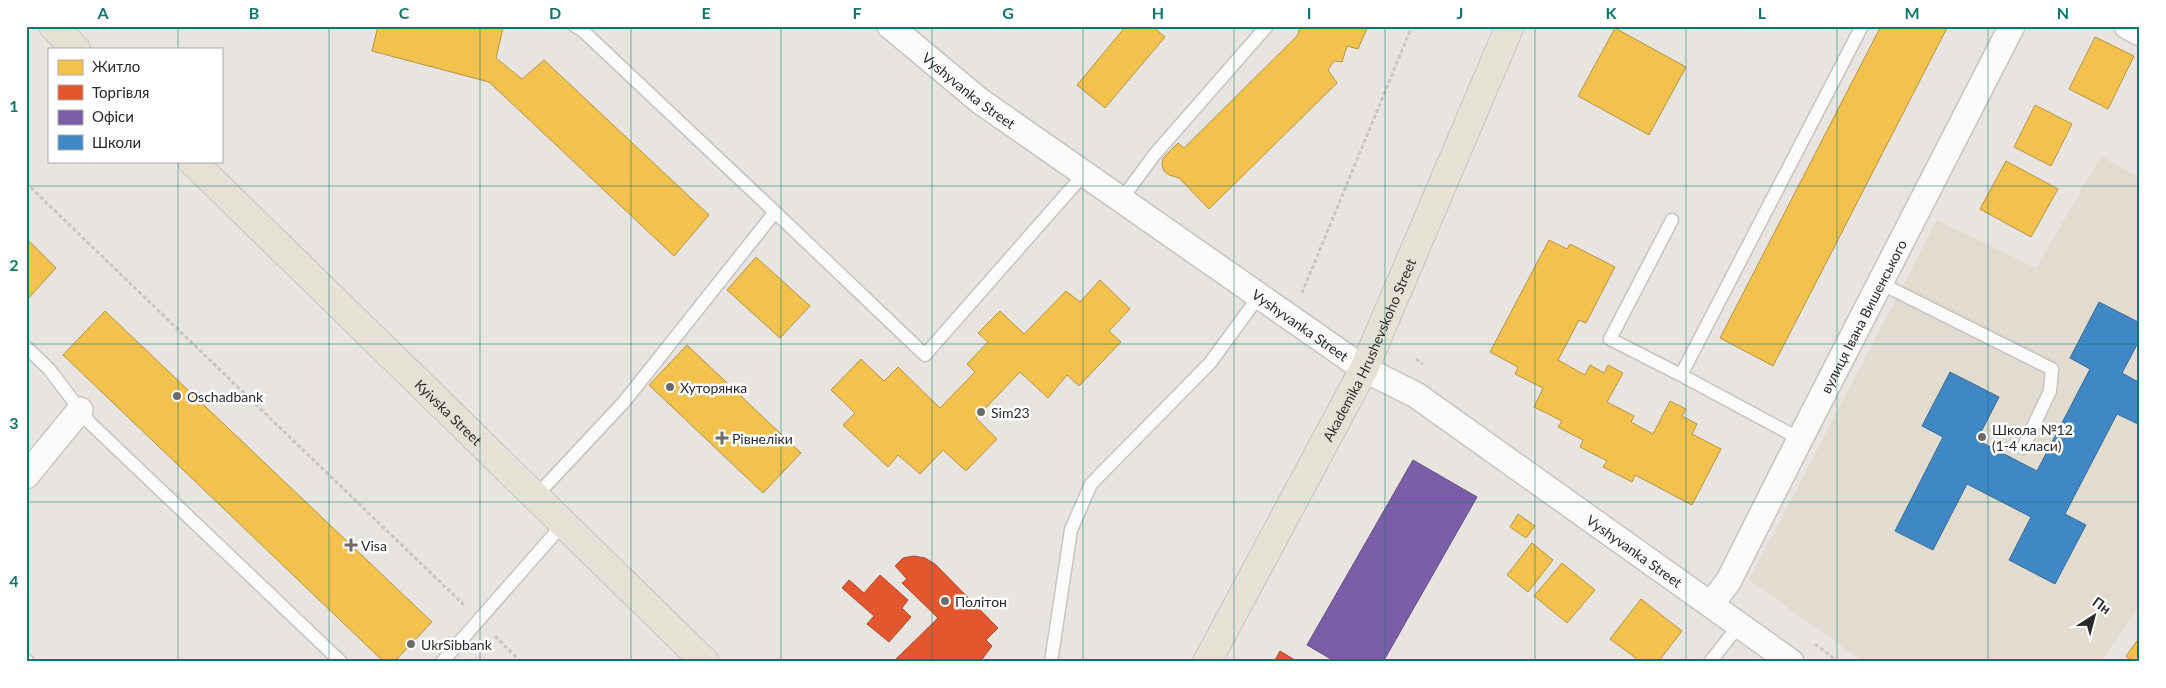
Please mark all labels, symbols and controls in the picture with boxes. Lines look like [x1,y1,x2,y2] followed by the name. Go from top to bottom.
[96,3,109,22] text: A
[249,3,259,22] text: B
[399,3,410,22] text: C
[549,3,561,22] text: D
[701,3,711,22] text: E
[852,3,862,22] text: F
[1002,3,1014,22] text: G
[1152,3,1164,22] text: H
[1307,3,1311,22] text: I
[1457,3,1463,22] text: J
[1606,3,1618,22] text: K
[1758,3,1767,22] text: L
[1904,3,1920,22] text: M
[2057,3,2069,22] text: N
[48,48,222,162] legend
[919,48,1019,132] street label: Vyshyvanka Street
[92,57,140,75] text: Житло
[92,83,149,101] text: Торгівля
[9,96,19,115] text: 1
[92,107,134,125] text: Офіси
[92,133,141,151] text: Школи
[1817,236,1910,396] street label: вулиця Івана Вишенського
[9,255,19,274] text: 2
[1319,256,1419,444] street label: Akademika Hrushevskoho Street
[1249,285,1352,364] street label: Vyshyvanka Street
[412,375,486,448] street label: Kyivska Street
[680,379,747,396] place label: Хуторянка
[664,381,676,393] marker: Хуторянка
[187,388,264,405] place label: Oschadbank
[171,390,183,402] marker: Oschadbank
[991,404,1030,421] place label: Sim23
[975,406,987,418] marker: Sim23
[9,413,19,432] text: 3
[1992,421,2073,454] place label: Школа №12 (1-4 класи)
[732,430,793,447] place label: Рівнеліки
[1976,431,1988,443] marker: Школа №12 (1-4 класи)
[716,432,728,444] marker: Рівнеліки
[1583,511,1686,591] street label: Vyshyvanka Street
[361,537,387,554] place label: Visa
[345,539,357,551] marker: Visa
[9,571,19,590] text: 4
[2068,590,2118,640] north arrow
[955,593,1007,610] place label: Політон
[2090,593,2114,617] text: Пн
[939,595,951,607] marker: Політон
[421,636,493,653] place label: UkrSibbank
[405,638,417,650] marker: UkrSibbank

